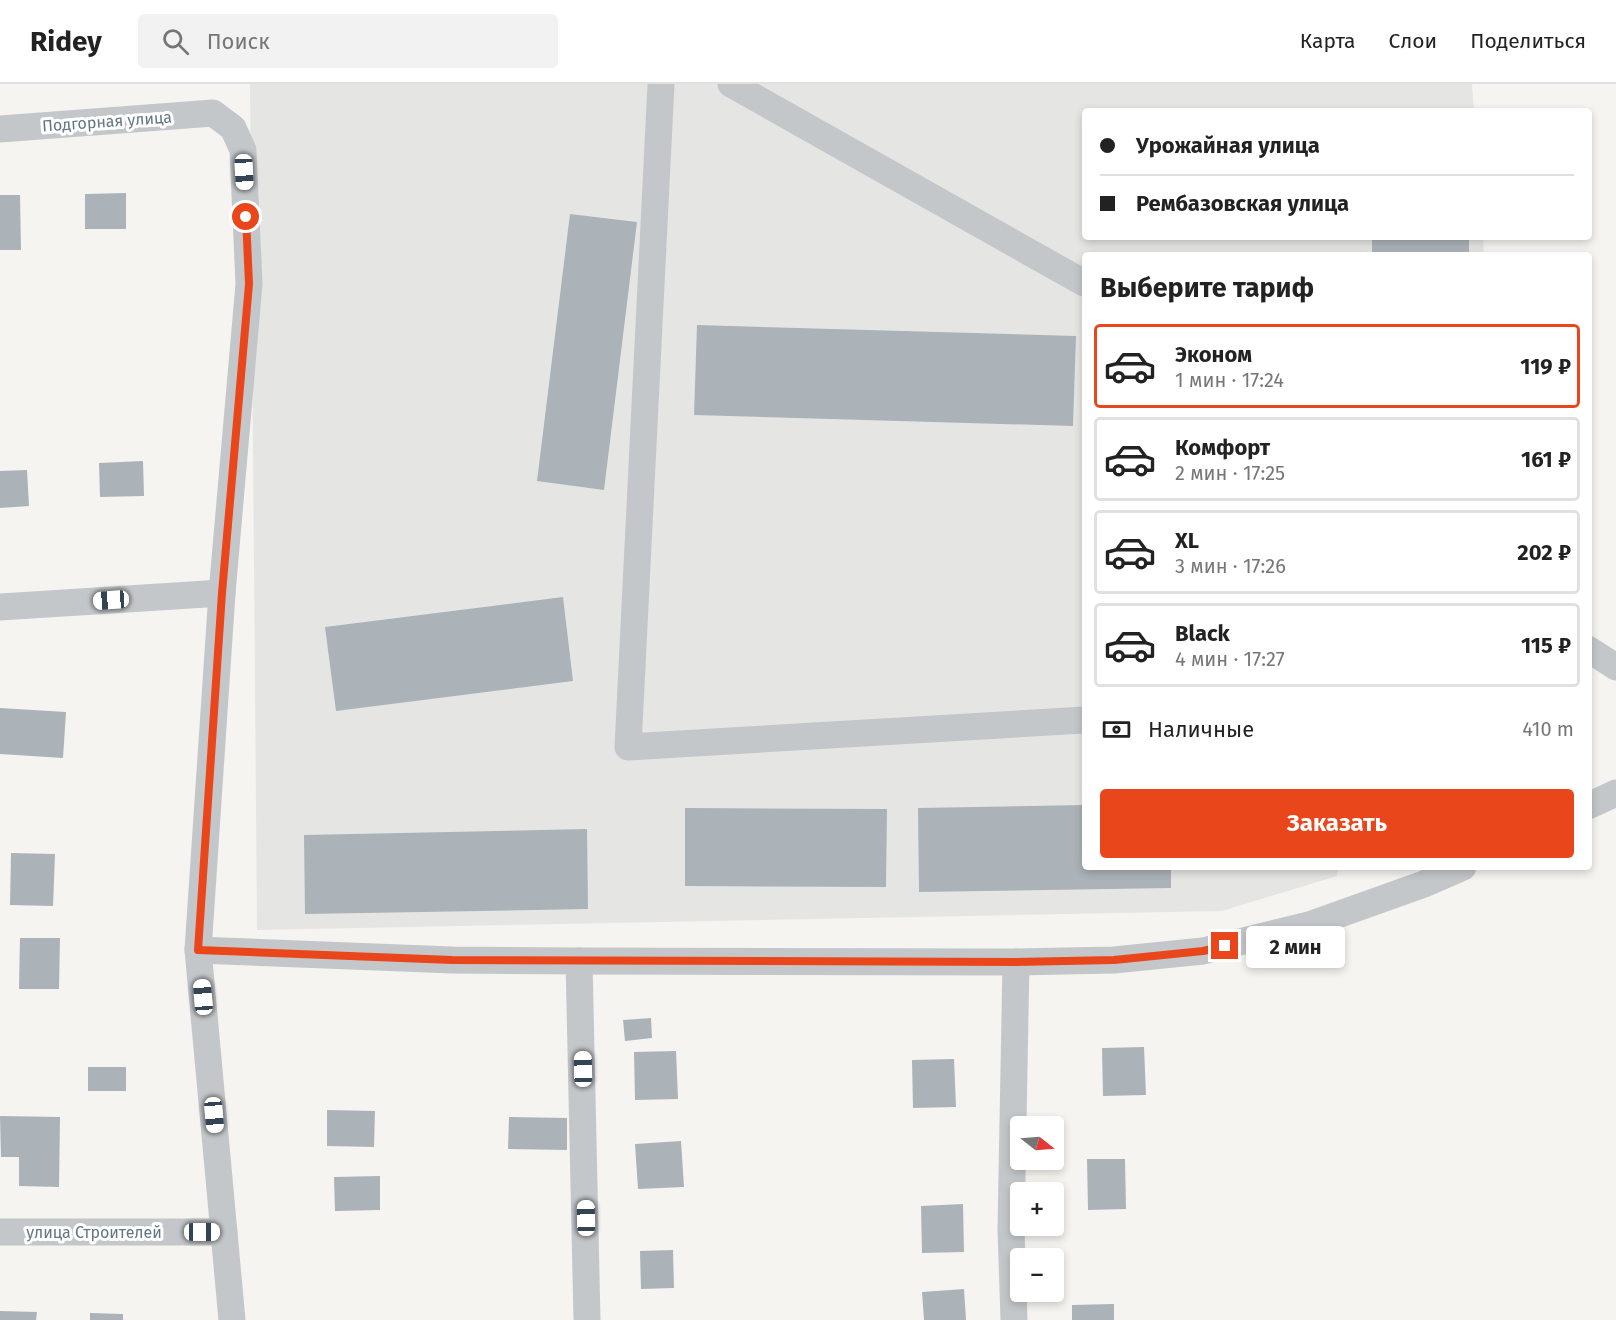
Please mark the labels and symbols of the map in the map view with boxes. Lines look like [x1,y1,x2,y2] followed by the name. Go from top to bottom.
[41,107,173,136] street label: Подгорная улица
[234,154,254,190] car
[232,203,259,230] route start
[92,590,130,610] car
[1246,925,1345,967] callout: 2 мин
[1211,932,1238,959] route end
[192,978,214,1016] car
[574,1051,592,1087] car
[203,1096,225,1134] car
[1010,1116,1064,1170] north arrow
[577,1200,595,1236] car
[26,1223,162,1242] street label: улица Строителей
[184,1223,220,1241] car

